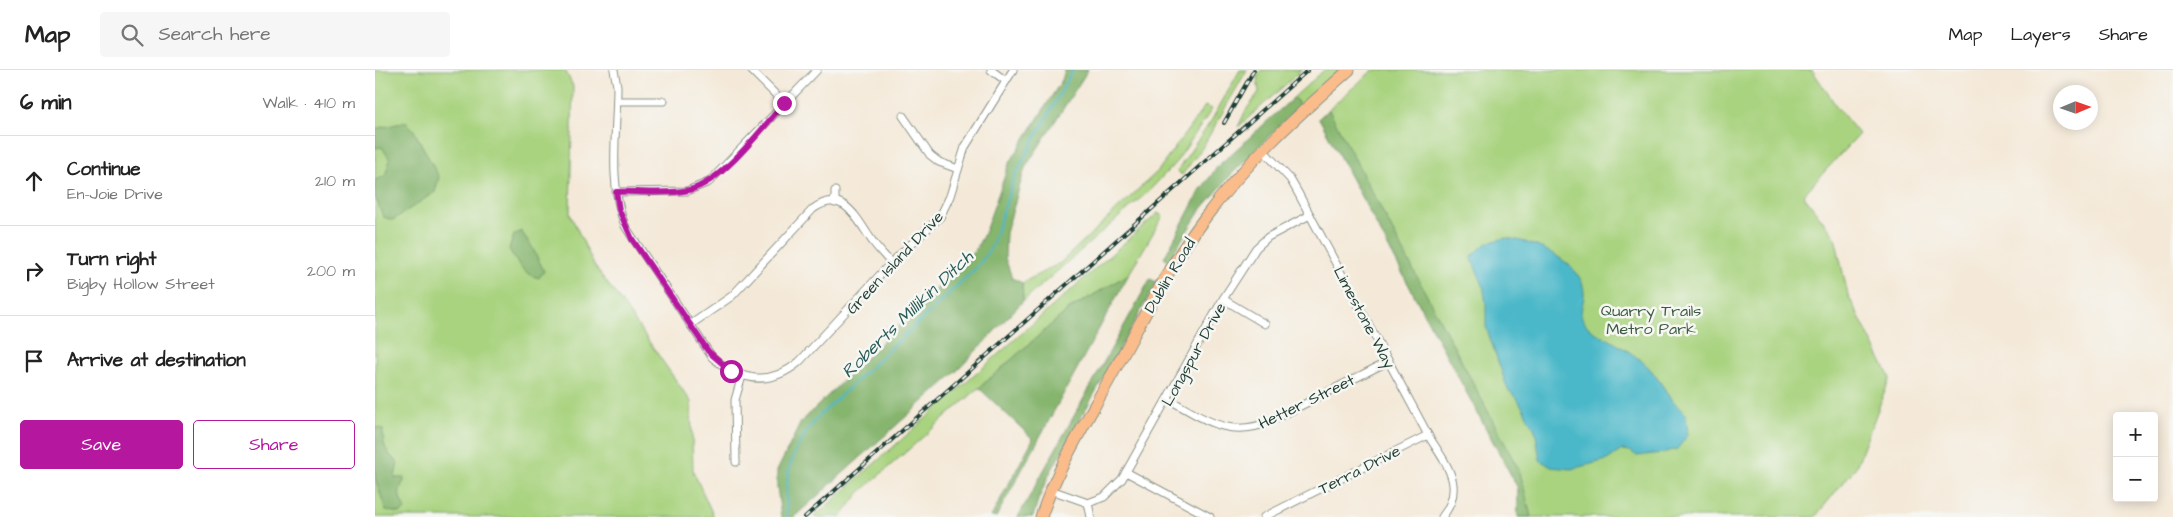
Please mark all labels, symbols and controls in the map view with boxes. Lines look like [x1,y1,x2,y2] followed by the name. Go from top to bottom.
[100,12,450,57] search box
[25,18,70,52] text: Map
[118,21,146,49] icon: search
[158,21,271,48] text: Search here
[1948,22,1982,47] text: Map
[2010,22,2071,47] text: Layers
[2099,22,2148,47] text: Share
[2053,85,2098,130] north arrow
[20,88,72,117] text: 6 min
[263,92,355,114] text: Walk · 410 m
[773,92,796,115] route end
[67,156,141,183] text: Continue
[20,167,48,195] icon: ahead
[315,170,355,192] text: 210 m
[67,183,163,205] text: En-Joie Drive
[841,206,949,319] street label: Green Island Drive
[1139,234,1201,317] street label: Dublin Road
[836,244,979,384] water label: Roberts Millikin Ditch
[67,246,156,273] text: Turn right
[20,257,48,285] icon: right
[307,260,355,282] text: 200 m
[1327,262,1400,373] street label: Limestone Way
[67,273,215,295] text: Bigby Hollow Street
[1156,298,1232,411] street label: Longspur Drive
[1601,300,1701,340] park label: Quarry Trails Metro Park
[20,347,48,375] icon: arrive
[67,347,246,374] text: Arrive at destination
[720,360,743,383] route start
[1255,369,1359,435] street label: Hetter Street
[2113,412,2158,502] map controls
[2113,412,2158,457] button: +
[20,420,183,469] button: Save
[193,420,355,469] button: Share
[1315,440,1405,500] street label: Terra Drive
[2113,457,2158,502] button: −

